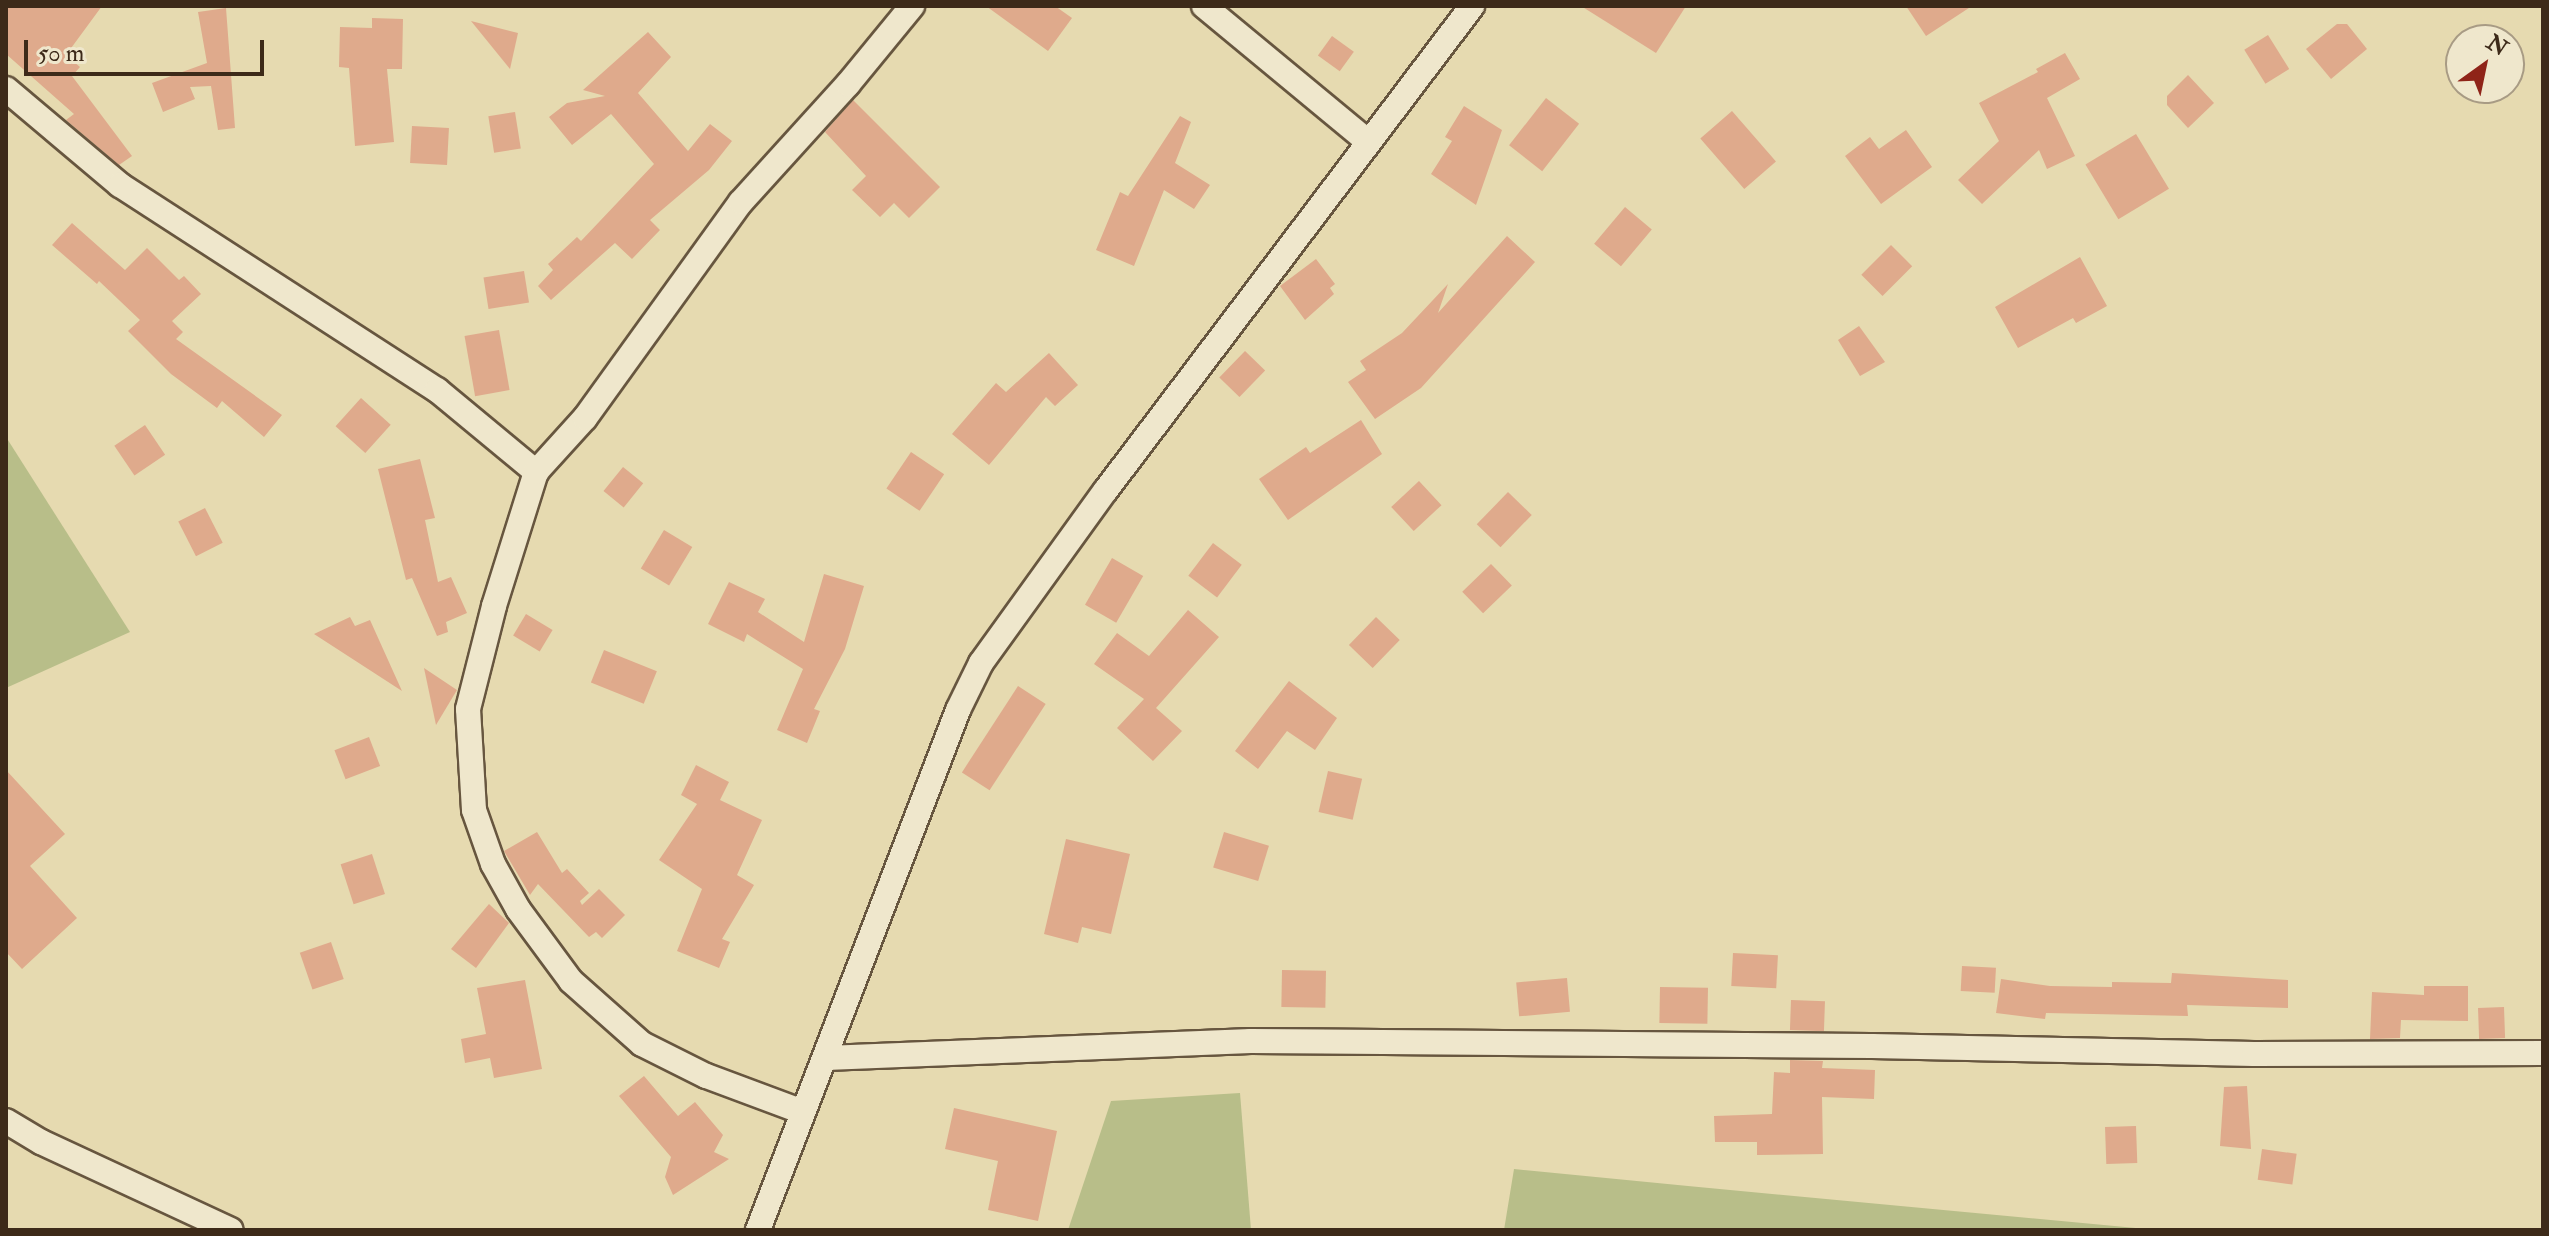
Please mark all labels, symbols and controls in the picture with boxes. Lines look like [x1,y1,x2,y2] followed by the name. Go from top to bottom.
[28,24,268,74] scale bar
[2445,24,2525,104] north arrow
[2481,28,2513,63] text: N
[38,38,84,69] text: 50 m

